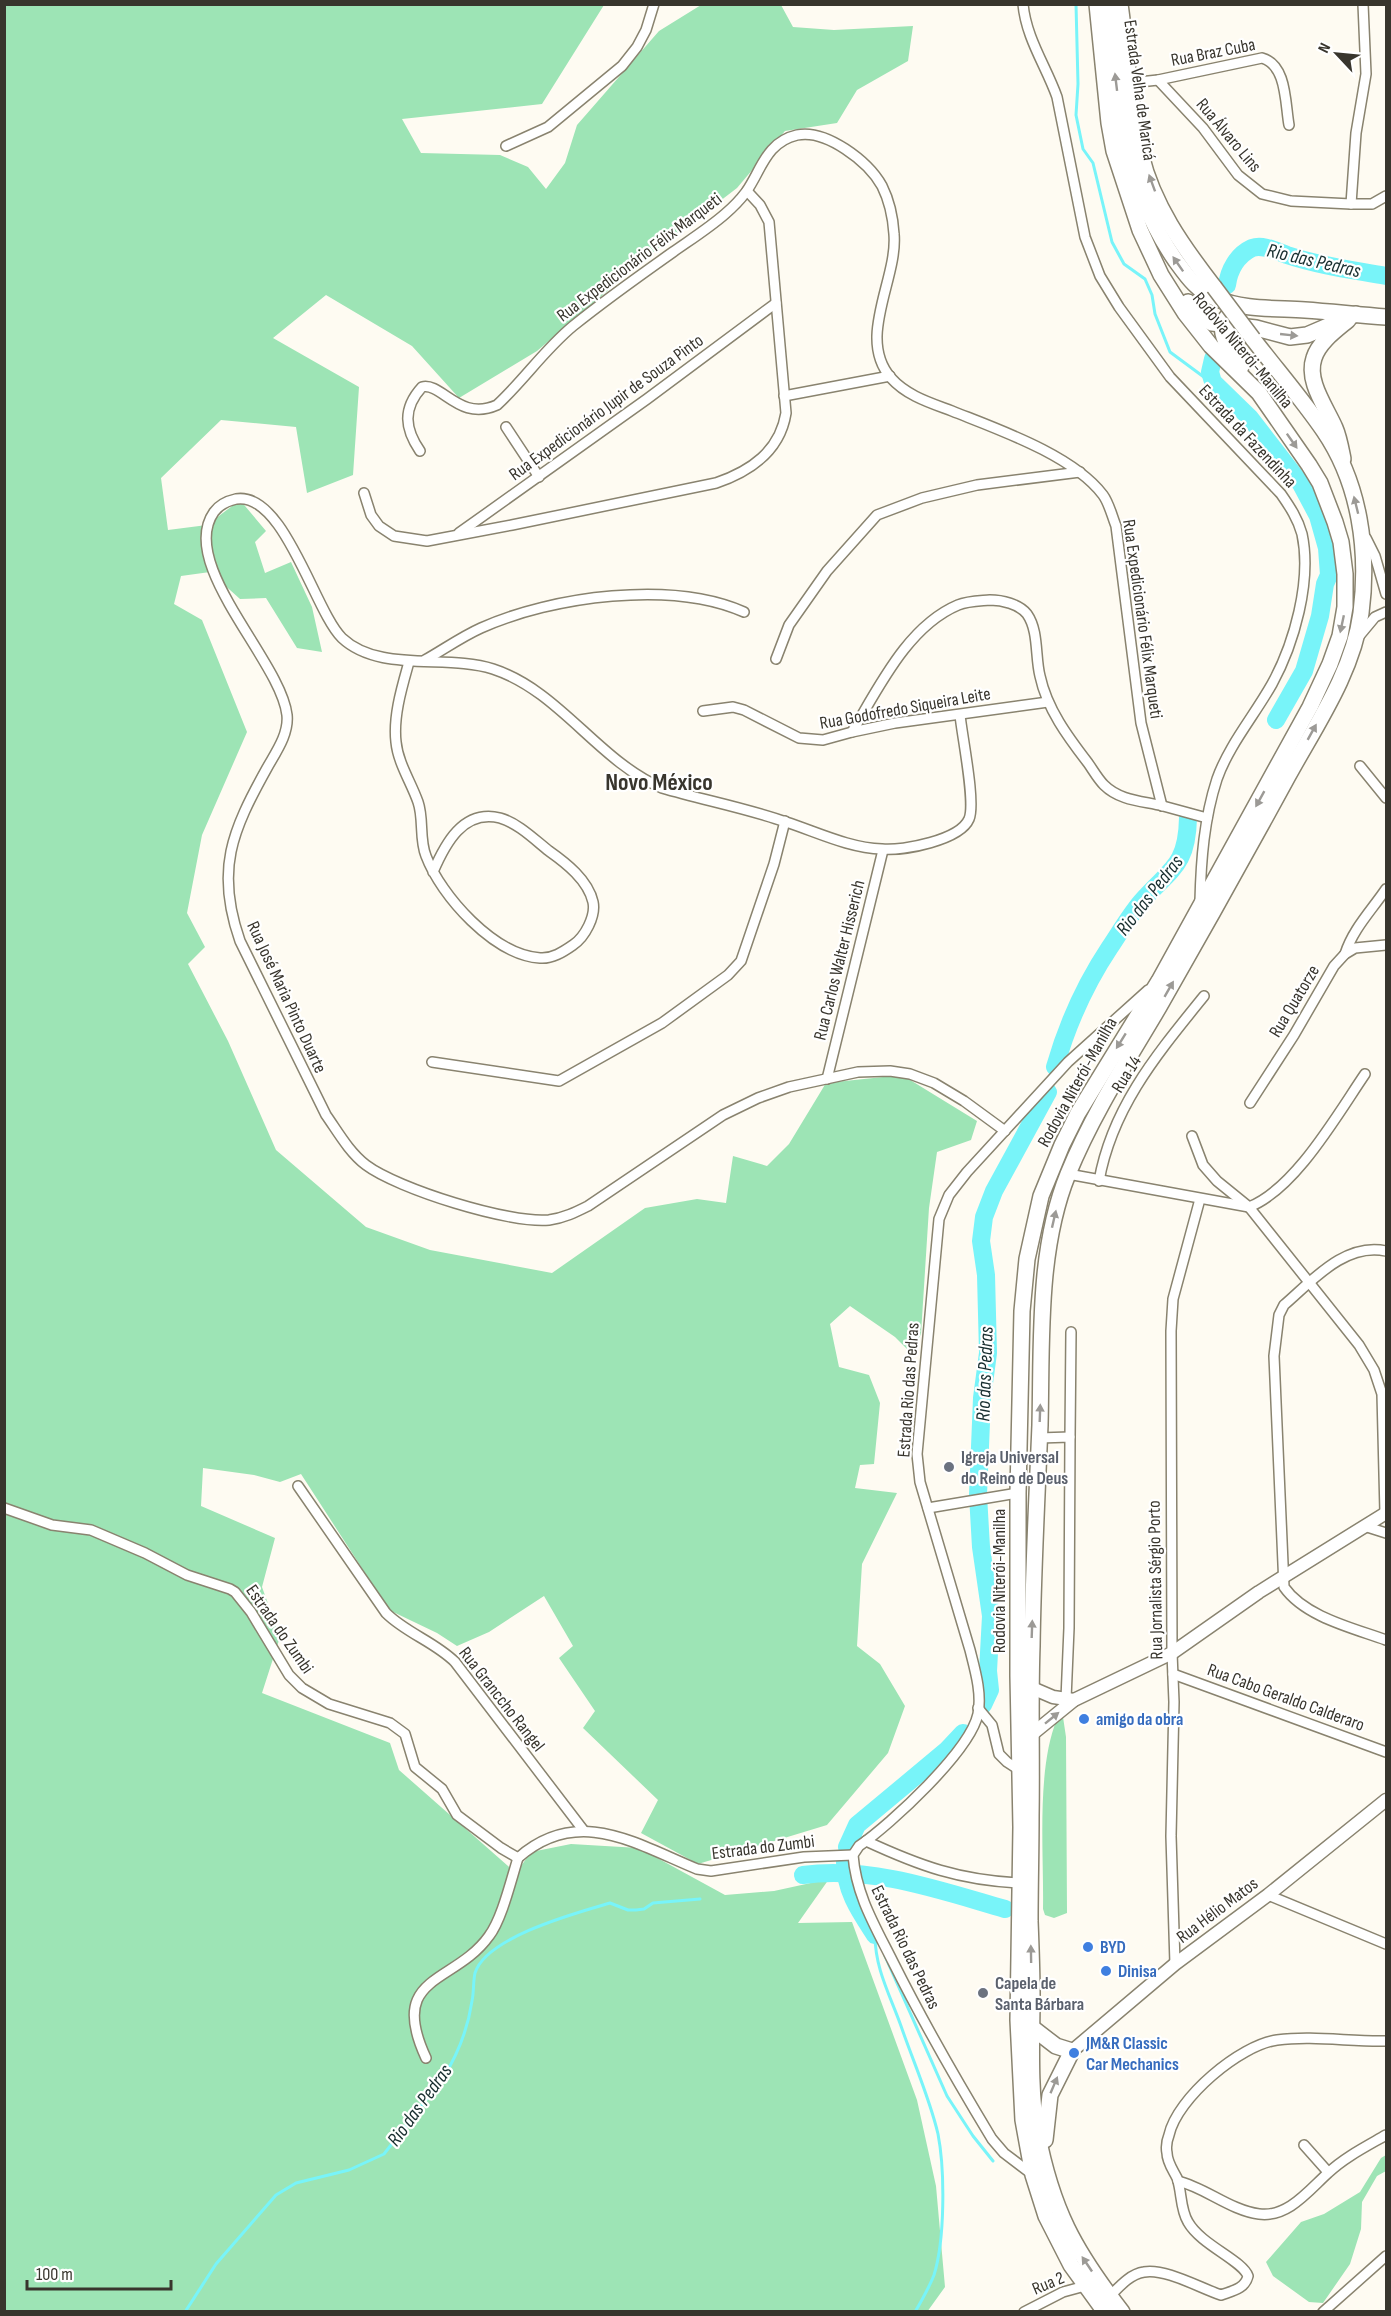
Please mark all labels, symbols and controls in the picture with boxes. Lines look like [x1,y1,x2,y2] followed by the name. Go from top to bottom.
[1119,18,1160,162] street label: Estrada Velha de Maricá
[1307,24,1367,84] north arrow
[1169,34,1257,71] street label: Rua Braz Cuba
[1314,40,1335,56] text: N
[1111,72,1121,91] one-way arrow
[1192,94,1266,177] street label: Rua Álvaro Lins
[1146,174,1156,192] one-way arrow
[553,189,726,326] street label: Rua Expedicionário Félix Marqueti
[1265,239,1363,283] water label: Rio das Pedras
[1172,256,1184,272] one-way arrow
[1188,288,1297,413] street label: Rodovia Niterói-Manilha
[505,330,708,485] street label: Rua Expedicionário Jupir de Souza Pinto
[1280,330,1299,340] one-way arrow
[1194,380,1301,492] street label: Estrada da Fazendinha
[1286,433,1298,449] one-way arrow
[1350,495,1360,514] one-way arrow
[1118,518,1167,720] street label: Rua Expedicionário Félix Marqueti
[1337,614,1347,633] one-way arrow
[818,683,992,734] street label: Rua Godofredo Siqueira Leite
[1307,724,1318,740] one-way arrow
[605,768,713,797] district label: Novo México
[1255,791,1265,808] one-way arrow
[1111,851,1189,940] water label: Rio das Pedras
[809,878,870,1042] street label: Rua Carlos Walter Hisserich
[242,918,331,1076] street label: Rua José Maria Pinto Duarte
[1265,961,1324,1041] street label: Rua Quatorze
[1163,981,1174,997] one-way arrow
[1033,1014,1122,1151] street label: Rodovia Niterói-Manilha
[1115,1033,1126,1049] one-way arrow
[1107,1052,1146,1097] street label: Rua 14
[1050,1210,1060,1228] one-way arrow
[893,1322,924,1458] street label: Estrada Rio das Pedras
[971,1326,999,1422] water label: Rio das Pedras
[1035,1404,1045,1423] one-way arrow
[961,1447,1068,1489] place label: Igreja Universal do Reino de Deus
[942,1460,956,1474] marker: Igreja Universal do Reino de Deus
[1144,1500,1167,1660] street label: Rua Jornalista Sérgio Porto
[989,1509,1010,1653] street label: Rodovia Niterói-Manilha
[241,1581,318,1678] street label: Estrada do Zumbi
[1028,1620,1037,1639] one-way arrow
[454,1643,549,1756] street label: Rua Granccho Rangel
[1204,1659,1367,1736] street label: Rua Cabo Geraldo Calderaro
[1096,1709,1183,1730] place label: amigo da obra
[1044,1711,1060,1724] one-way arrow
[1077,1712,1091,1726] marker: amigo da obra
[710,1831,816,1864] street label: Estrada do Zumbi
[1173,1873,1262,1948] street label: Rua Hélio Matos
[867,1882,945,2012] street label: Estrada Rio das Pedras
[1100,1937,1126,1958] place label: BYD
[1081,1940,1095,1954] marker: BYD
[1027,1945,1036,1964] one-way arrow
[1118,1961,1157,1982] place label: Dinisa
[1099,1964,1113,1978] marker: Dinisa
[995,1973,1084,2015] place label: Capela de Santa Bárbara
[976,1986,990,2000] marker: Capela de Santa Bárbara
[1085,2033,1179,2075] place label: JM&R Classic Car Mechanics
[1067,2046,1081,2060] marker: JM&R Classic Car Mechanics
[382,2060,457,2151] water label: Rio das Pedras
[1049,2075,1059,2093] one-way arrow
[27,2253,171,2291] scale bar
[1081,2257,1093,2273] one-way arrow
[36,2264,73,2285] text: 100 m
[1029,2267,1068,2300] street label: Rua 2

